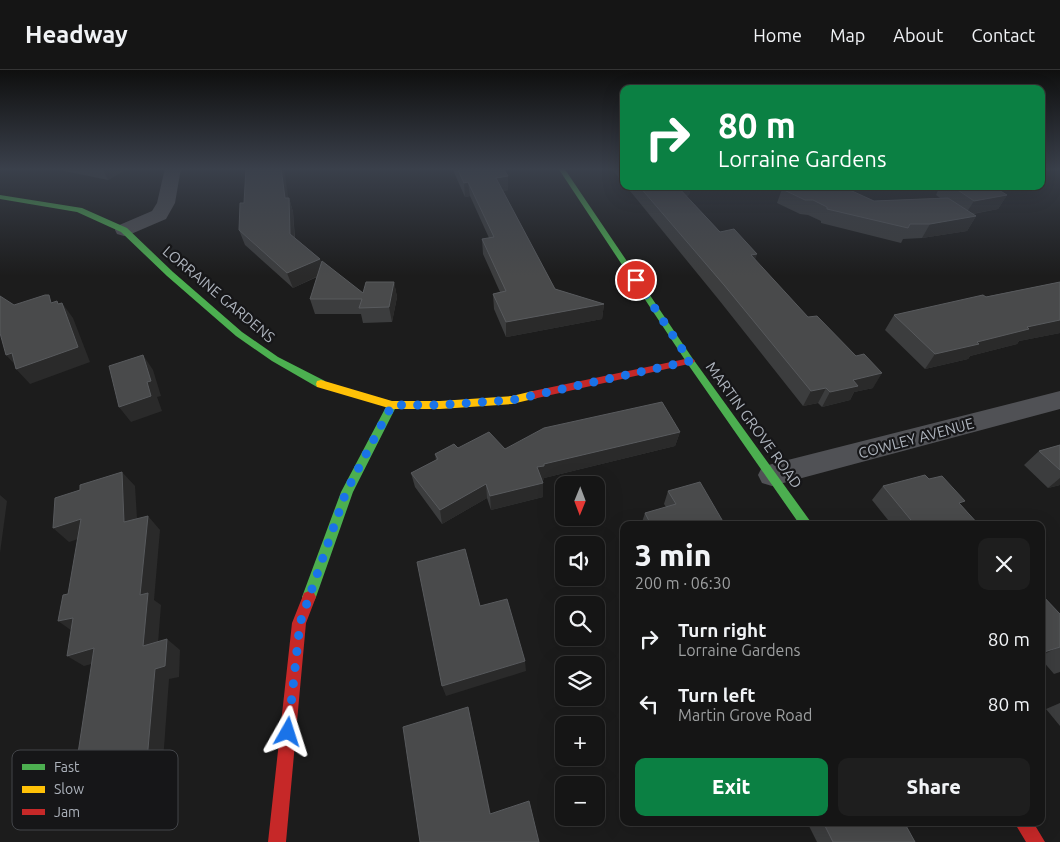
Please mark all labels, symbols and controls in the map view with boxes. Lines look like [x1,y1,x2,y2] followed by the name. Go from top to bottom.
[25,21,128,48] text: Headway
[753,25,802,45] text: Home
[830,25,865,45] text: Map
[893,25,943,45] text: About
[971,25,1035,45] text: Contact
[635,105,700,170] icon: right
[718,105,796,145] text: 80 m
[718,146,886,171] text: Lorraine Gardens
[160,242,278,346] street label: LORRAINE GARDENS
[615,259,657,301] pin
[622,266,650,294] icon: arrive
[703,359,805,491] street label: MARTIN GROVE ROAD
[856,414,976,462] street label: COWLEY AVENUE
[555,476,605,526] north arrow
[555,476,605,826] map controls
[555,536,605,586] button: sound
[635,538,711,572] text: 3 min
[978,538,1030,590] button: close
[635,574,731,592] text: 200 m · 06:30
[555,596,605,646] button: search
[678,619,766,641] text: Turn right
[635,625,663,653] icon: right
[988,628,1030,650] text: 80 m
[678,641,801,659] text: Lorraine Gardens
[555,656,605,706] button: layers
[678,684,756,706] text: Turn left
[635,690,663,718] icon: left
[988,693,1030,715] text: 80 m
[261,705,313,757] position arrow
[678,706,812,724] text: Martin Grove Road
[555,716,605,766] button: +
[12,750,178,830] legend
[635,758,828,816] button: Exit
[838,758,1030,816] button: Share
[54,759,80,775] text: Fast
[555,776,605,826] button: −
[54,781,84,797] text: Slow
[54,804,80,820] text: Jam

